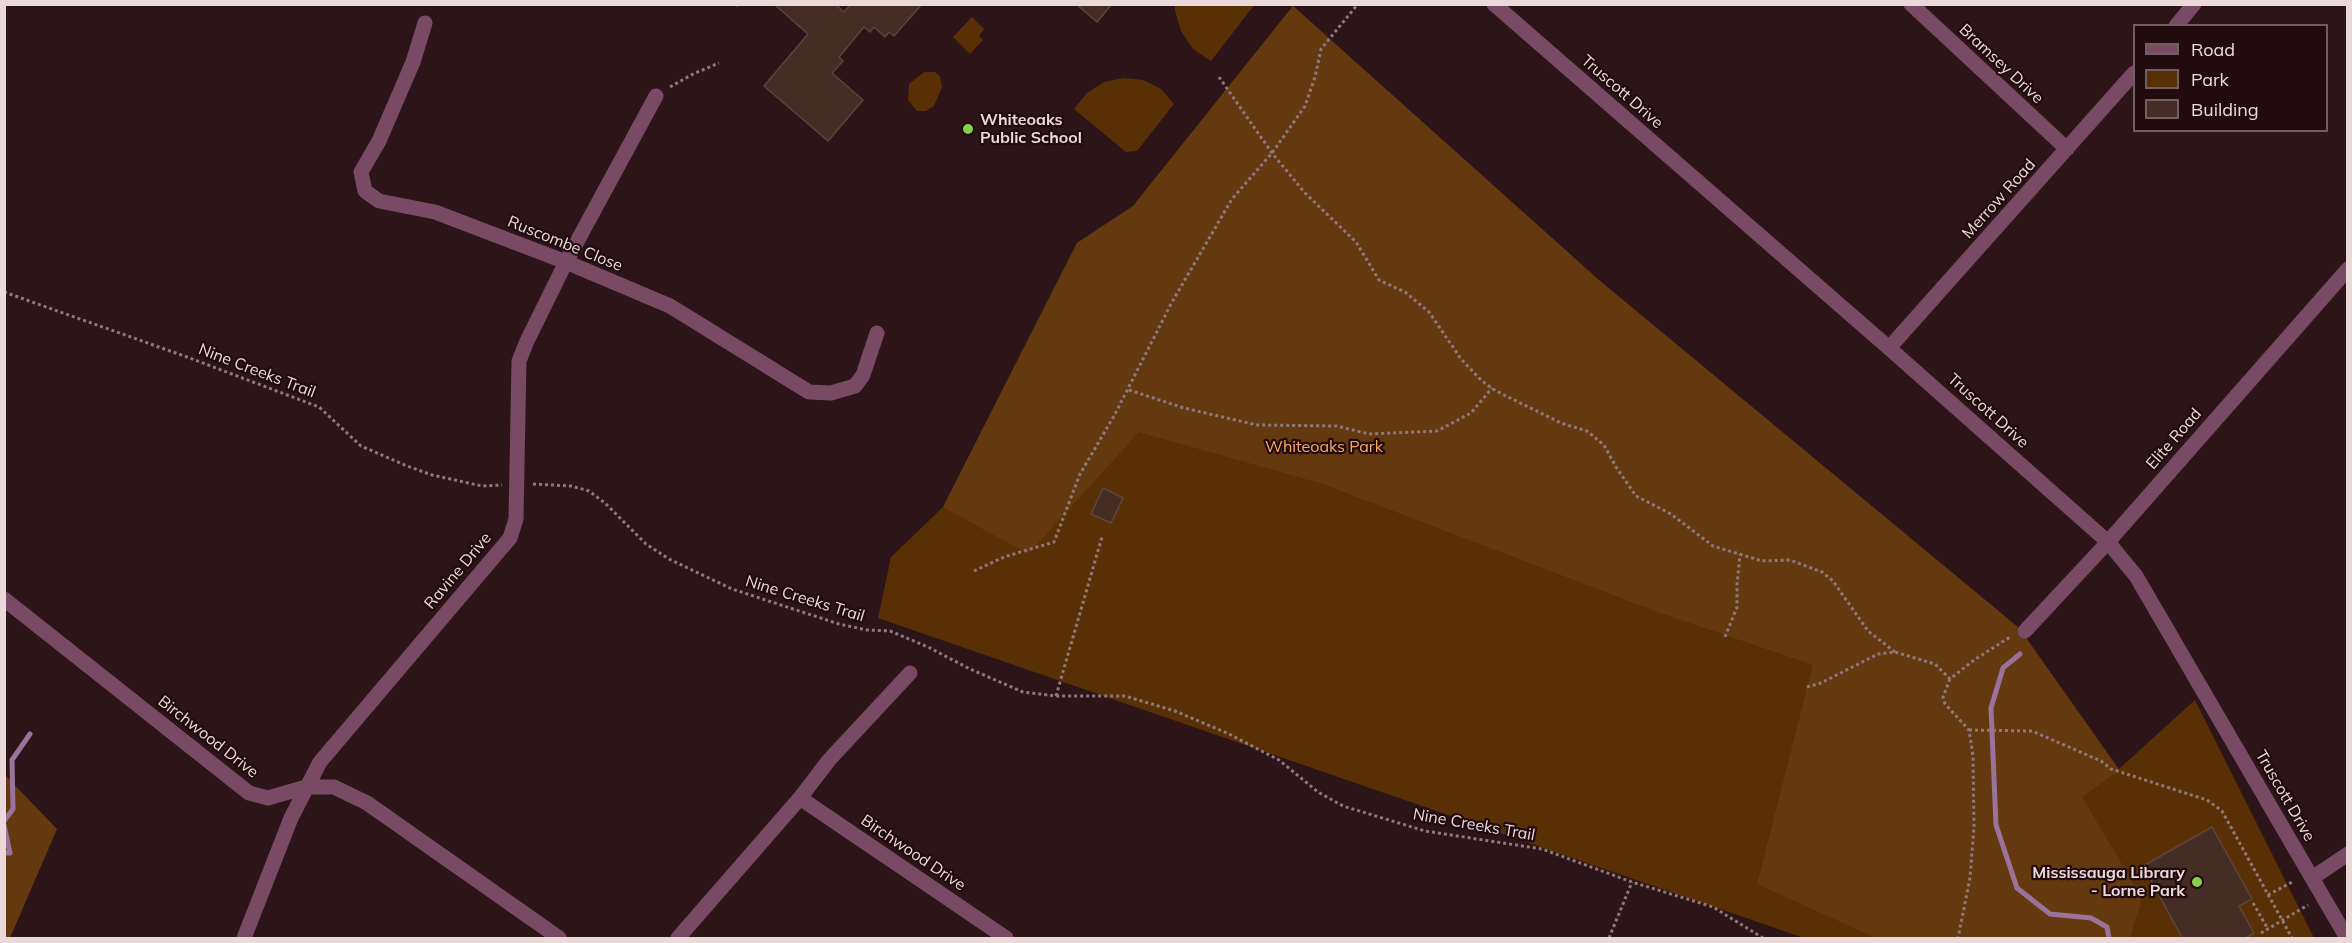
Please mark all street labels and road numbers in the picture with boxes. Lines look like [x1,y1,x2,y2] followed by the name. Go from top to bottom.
[1955,20,2047,108] street label: Bramsey Drive
[1577,51,1667,133] street label: Truscott Drive
[1958,155,2040,243] street label: Merrow Road
[505,212,625,276] street label: Ruscombe Close
[196,340,318,402] street label: Nine Creeks Trail
[1944,370,2032,452] street label: Truscott Drive
[2142,405,2206,473] street label: Elite Road
[421,529,495,613] street label: Ravine Drive
[743,572,867,626] street label: Nine Creeks Trail
[154,692,262,782] street label: Birchwood Drive
[2251,747,2319,845] street label: Truscott Drive
[1411,805,1537,845] street label: Nine Creeks Trail
[857,811,969,895] street label: Birchwood Drive

